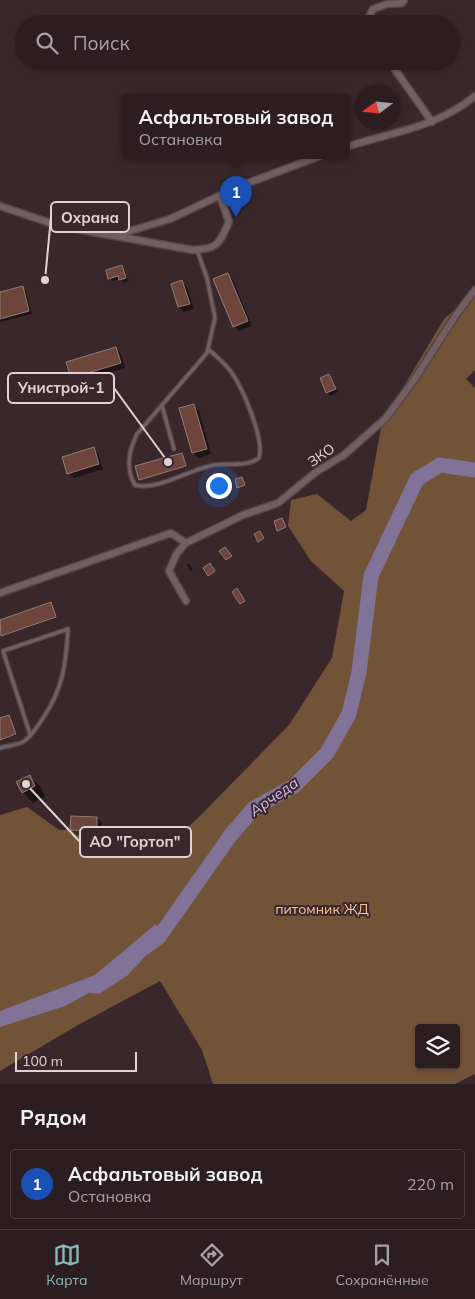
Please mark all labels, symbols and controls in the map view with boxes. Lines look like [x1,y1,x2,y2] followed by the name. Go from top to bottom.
[15,15,460,70] search box
[33,29,61,57] icon: search
[73,31,130,55] text: Поиск
[355,85,400,130] north arrow
[122,94,350,159] popup
[139,105,333,129] text: Асфальтовый завод
[139,129,222,149] text: Остановка
[220,176,252,217] pin: 1
[51,202,129,232] callout: Охрана
[61,208,119,227] text: Охрана
[8,373,114,403] callout: Унистрой-1
[17,378,104,397] text: Унистрой-1
[304,439,338,471] street label: ЗКО
[206,473,232,499] your location
[245,773,302,821] water label: Арчеда
[80,827,191,857] callout: АО "Гортоп"
[89,832,181,851] text: АО "Гортоп"
[275,900,369,918] park label: питомник ЖД
[415,1024,460,1069] map controls
[415,1024,460,1069] button: layers
[15,1049,138,1072] scale bar
[22,1052,63,1070] text: 100 m
[20,1104,87,1130] text: Рядом
[68,1162,262,1186] text: Асфальтовый завод
[32,1174,42,1194] text: 1
[407,1174,454,1194] text: 220 m
[68,1186,152,1206] text: Остановка
[46,1241,87,1289] tab: Карта
[180,1241,243,1289] tab: Маршрут
[336,1241,429,1289] tab: Сохранённые

